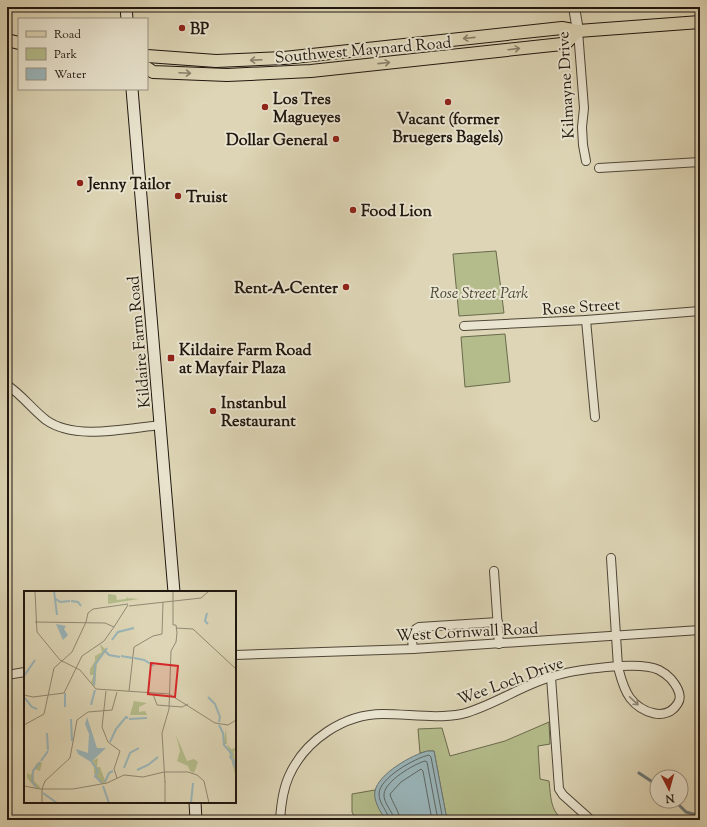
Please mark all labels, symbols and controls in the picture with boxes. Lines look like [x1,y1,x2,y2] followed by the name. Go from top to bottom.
[18,18,148,90] legend
[190,19,209,42] place label: BP
[177,23,187,33] marker: BP
[54,26,81,44] text: Road
[553,31,582,139] street label: Kilmayne Drive
[274,32,452,71] street label: Southwest Maynard Road
[463,35,476,42] one-way arrow
[54,46,77,64] text: Park
[507,46,520,53] one-way arrow
[250,56,263,63] one-way arrow
[377,60,390,67] one-way arrow
[54,66,87,84] text: Water
[178,70,191,77] one-way arrow
[273,89,341,130] place label: Los Tres Magueyes
[443,97,453,107] marker: Vacant (former Bruegers Bagels)
[260,102,270,112] marker: Los Tres Magueyes
[392,109,504,150] place label: Vacant (former Bruegers Bagels)
[226,130,329,153] place label: Dollar General
[331,134,341,144] marker: Dollar General
[86,174,172,197] place label: Jenny Tailor
[75,178,85,188] marker: Jenny Tailor
[186,187,228,210] place label: Truist
[173,191,183,201] marker: Truist
[361,201,432,224] place label: Food Lion
[348,205,358,215] marker: Food Lion
[123,275,158,409] street label: Kildaire Farm Road
[234,278,339,301] place label: Rent-A-Center
[341,282,351,292] marker: Rent-A-Center
[430,283,528,306] park label: Rose Street Park
[541,294,622,323] street label: Rose Street
[179,340,313,381] place label: Kildaire Farm Road at Mayfair Plaza
[166,353,176,363] marker: Kildaire Farm Road at Mayfair Plaza
[221,393,296,434] place label: Instanbul Restaurant
[208,406,218,416] marker: Instanbul Restaurant
[24,591,236,803] inset map
[395,618,539,649] street label: West Cornwall Road
[455,652,567,712] street label: Wee Loch Drive
[629,696,639,706] one-way arrow
[649,769,689,809] north arrow
[665,789,676,806] text: N

